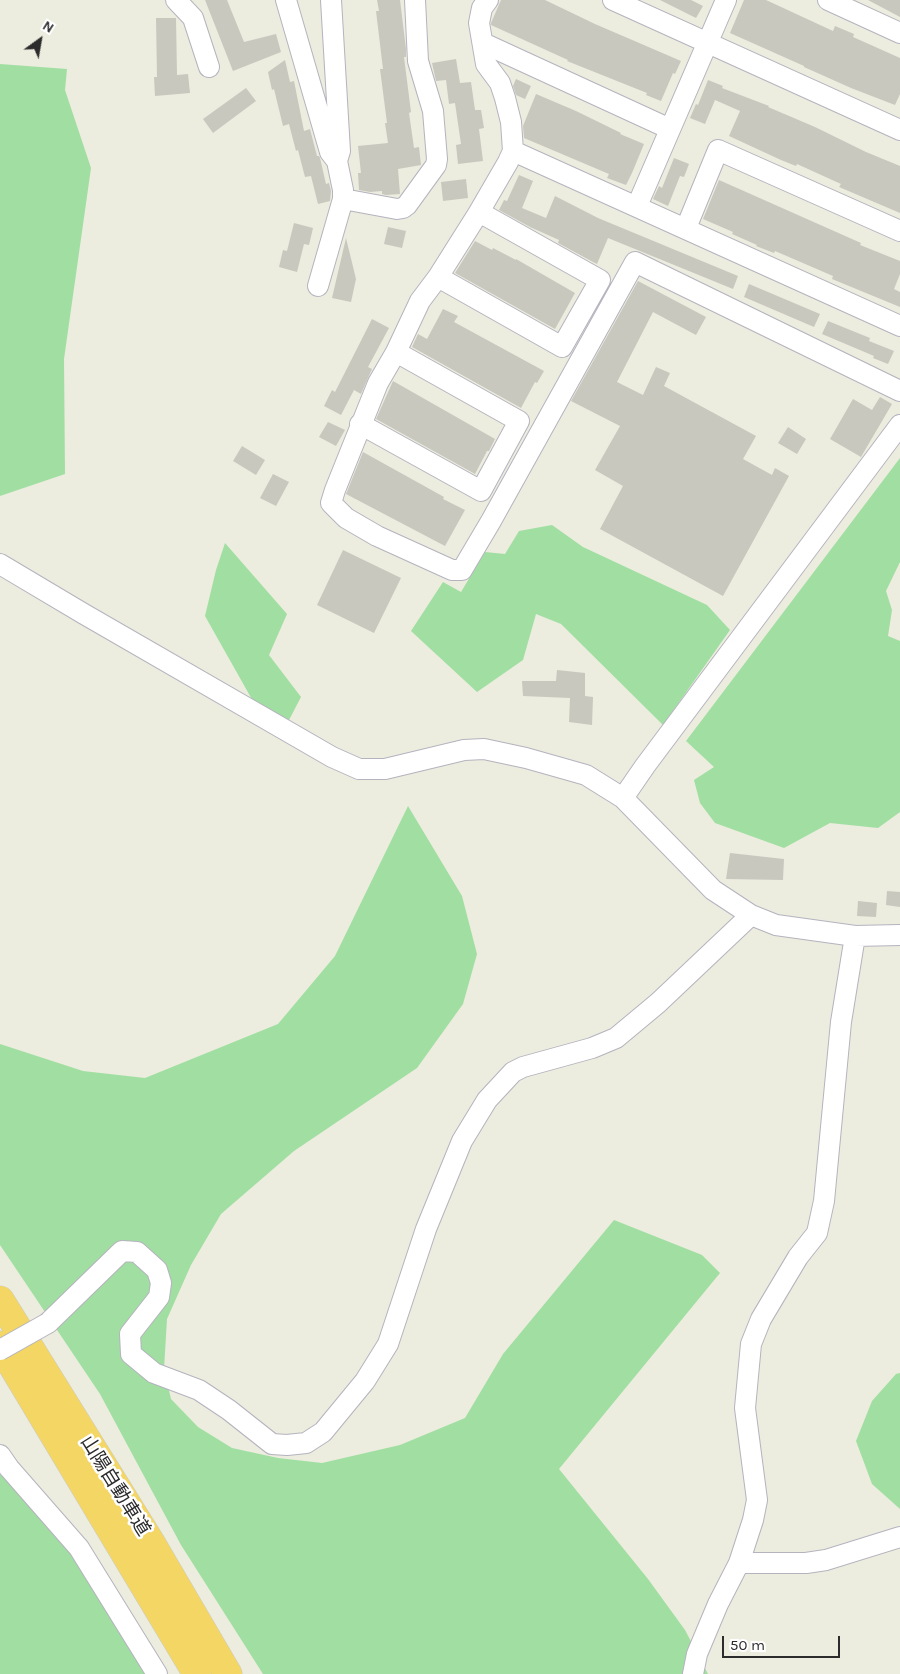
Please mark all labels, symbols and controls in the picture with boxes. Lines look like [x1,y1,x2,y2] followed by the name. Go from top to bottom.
[15,15,65,65] north arrow
[39,17,57,37] text: N
[75,1432,155,1540] street label: 山陽自動車道
[725,1626,842,1658] scale bar
[730,1636,765,1654] text: 50 m

